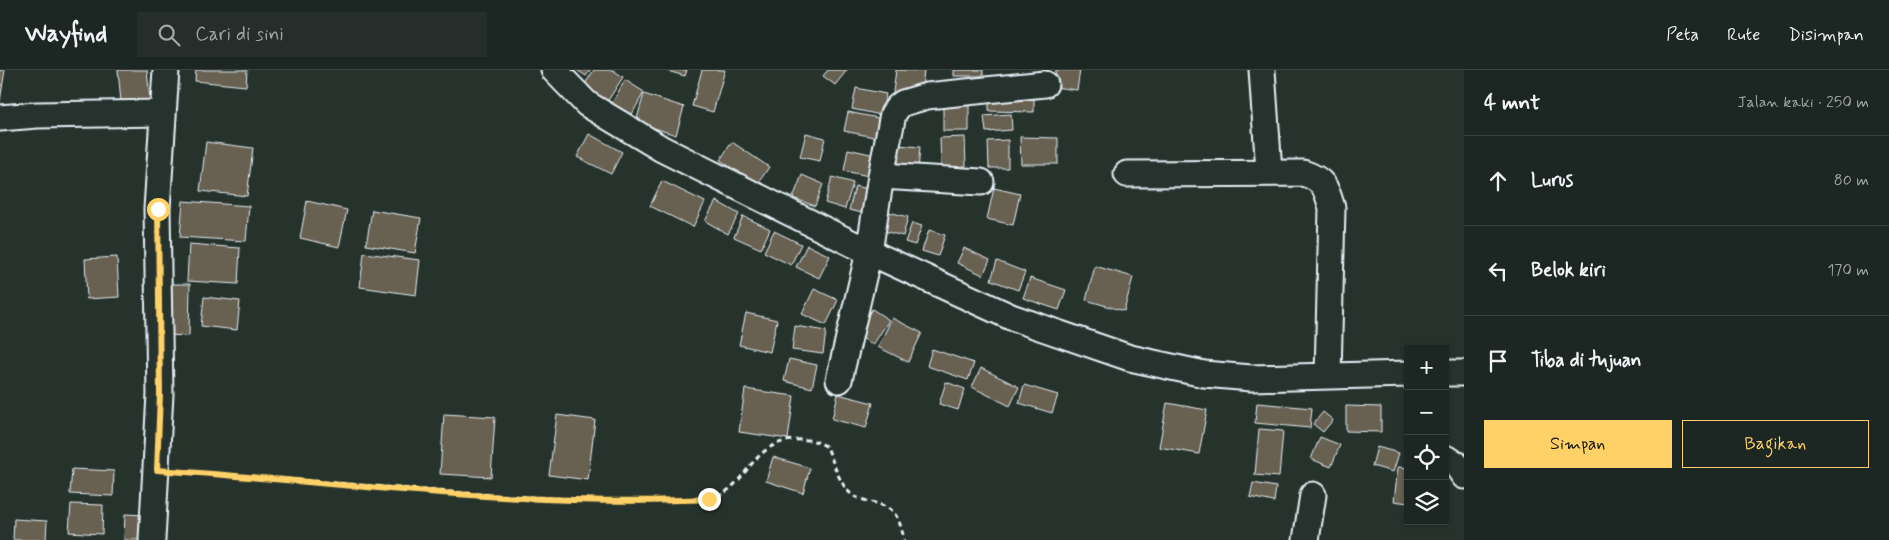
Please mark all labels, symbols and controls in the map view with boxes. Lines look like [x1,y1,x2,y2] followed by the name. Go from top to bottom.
[137,12,487,57] search box
[25,19,107,50] text: Wayfind
[155,21,183,49] icon: search
[195,22,284,47] text: Cari di sini
[1666,23,1699,47] text: Peta
[1727,23,1760,47] text: Rute
[1788,23,1864,47] text: Disimpan
[1484,89,1540,117] text: 4 mnt
[1737,92,1869,113] text: Jalan kaki · 250 m
[1484,167,1512,195] icon: ahead
[1531,168,1573,193] text: Lurus
[1834,170,1869,191] text: 80 m
[147,198,170,221] route start
[1484,257,1512,285] icon: left
[1531,258,1606,283] text: Belok kiri
[1827,260,1869,281] text: 170 m
[1404,345,1449,525] map controls
[1404,345,1449,390] button: +
[1484,347,1512,375] icon: arrive
[1531,348,1642,373] text: Tiba di tujuan
[1404,390,1449,435] button: −
[1484,420,1672,468] button: Simpan
[1682,420,1869,468] button: Bagikan
[1404,435,1449,480] button: locate
[1404,480,1449,525] button: layers
[698,488,721,511] route end

